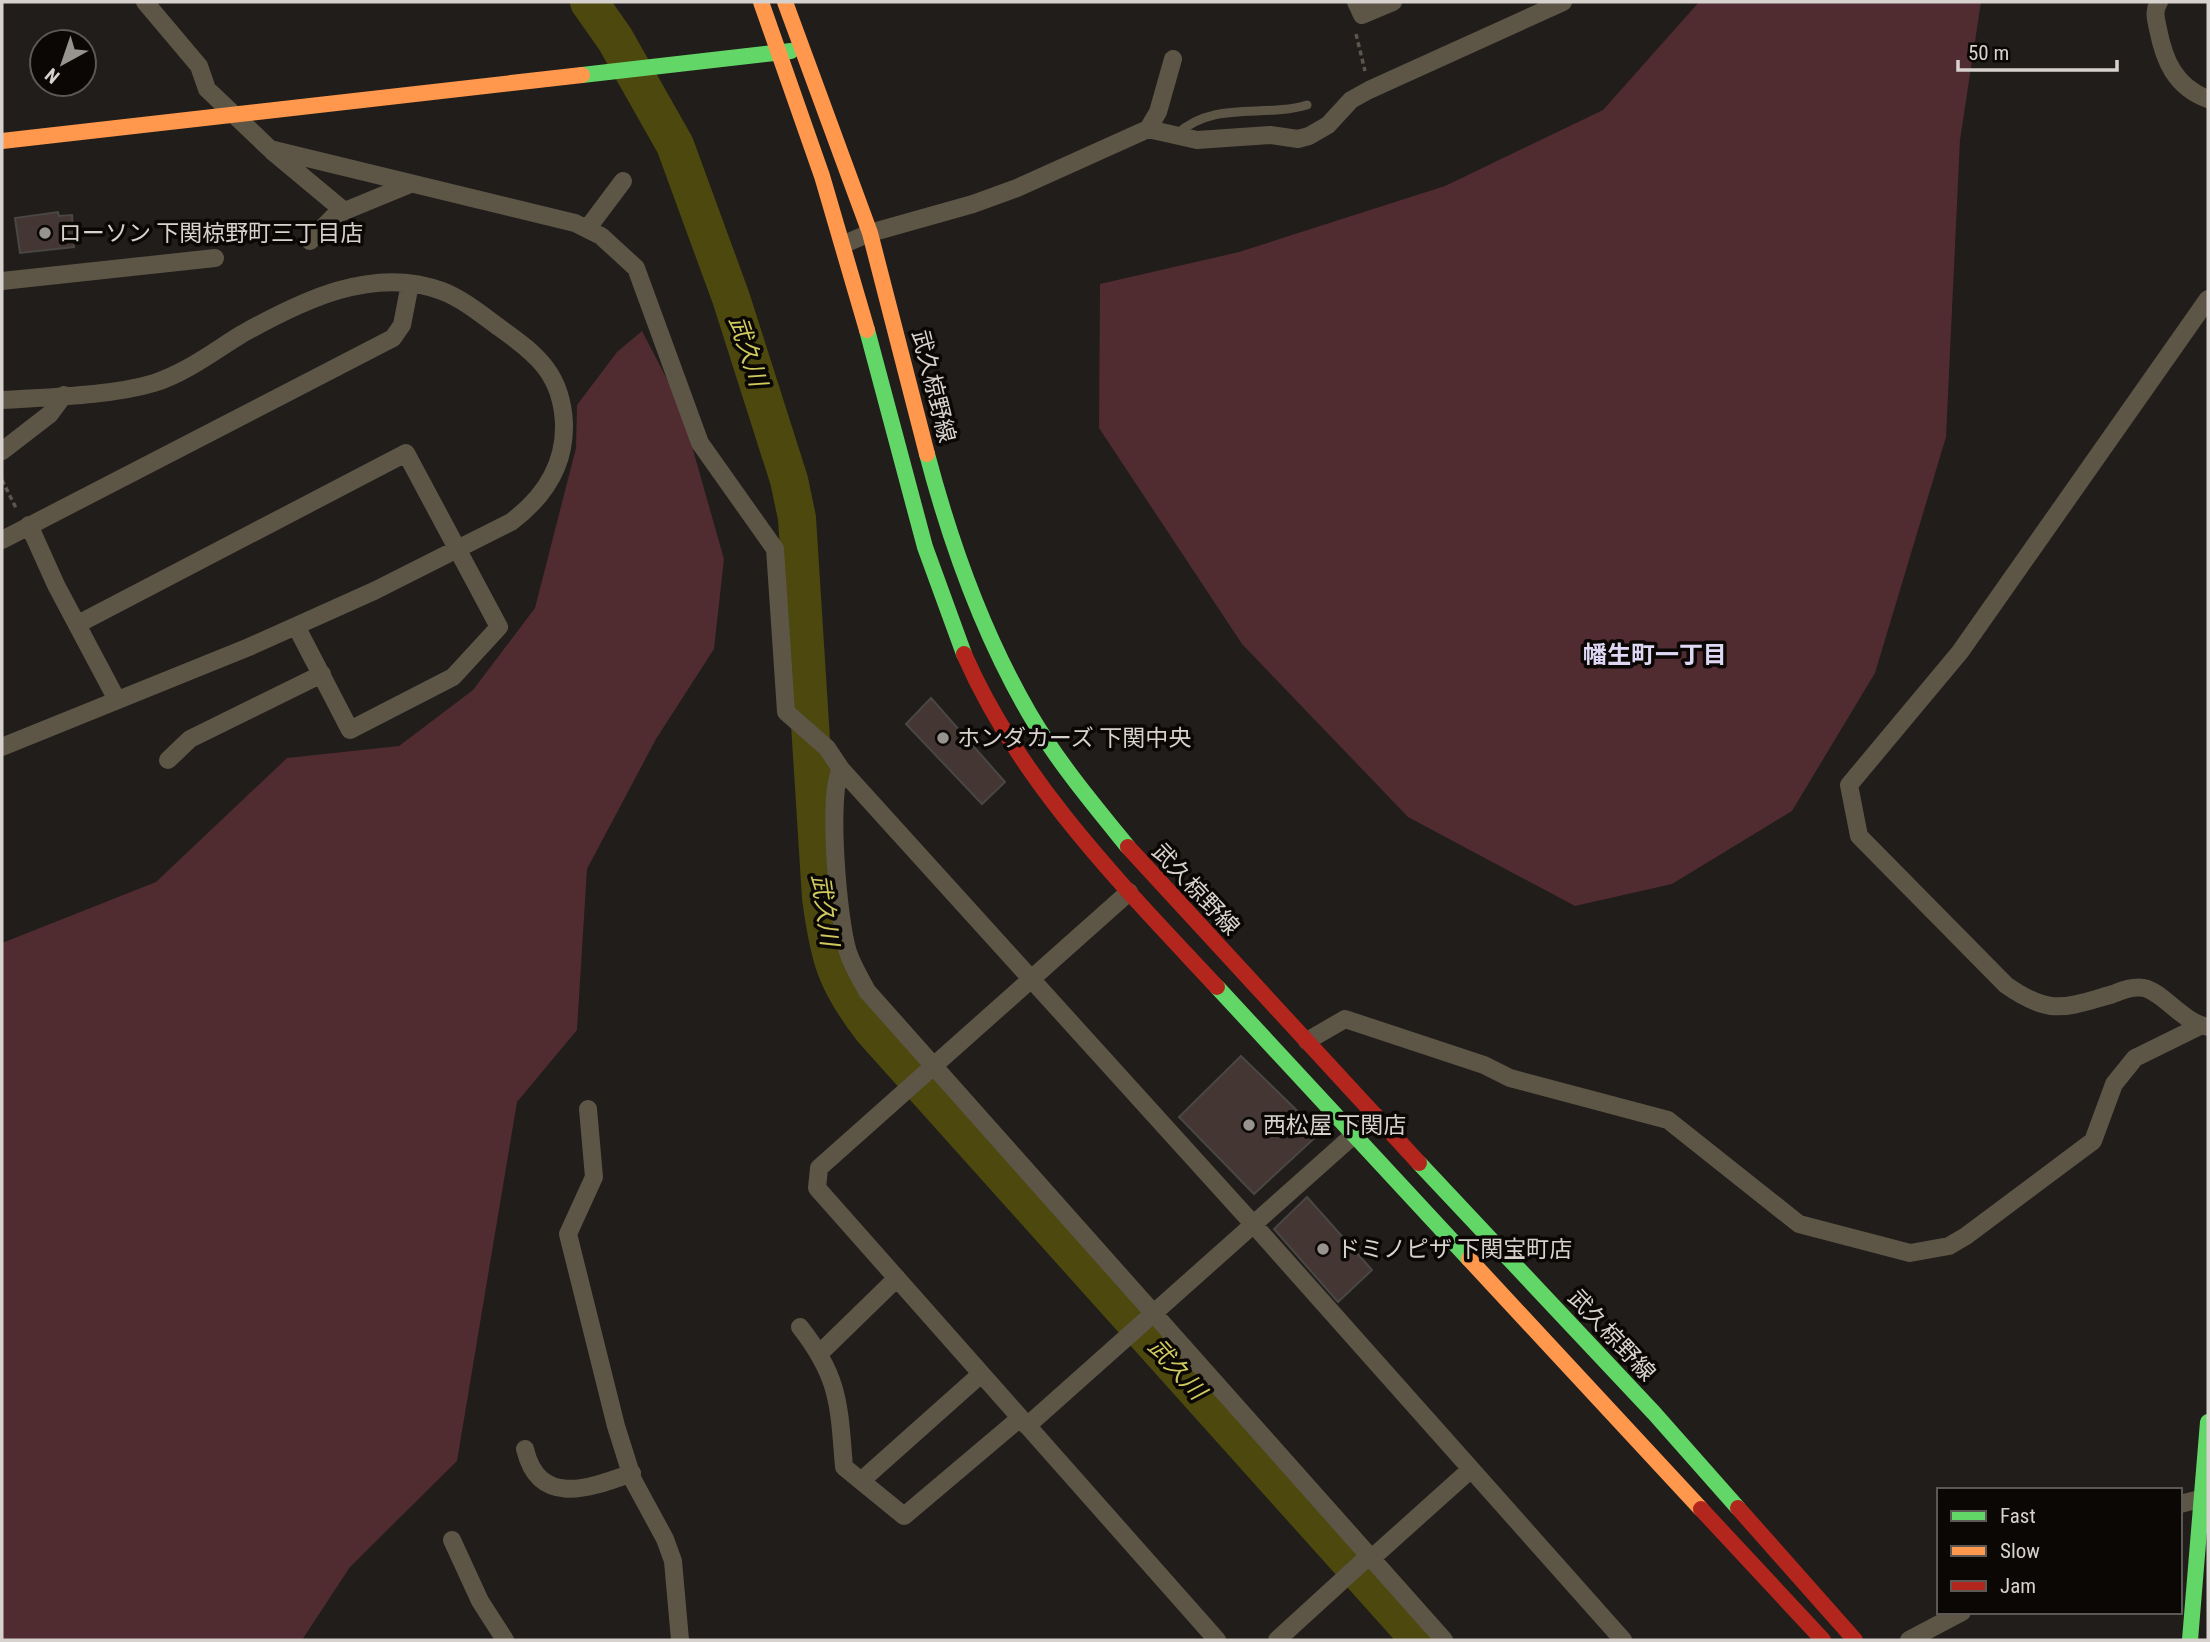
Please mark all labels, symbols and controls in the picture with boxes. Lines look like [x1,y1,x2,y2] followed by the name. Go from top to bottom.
[28,28,98,98] north arrow
[1958,28,2117,72] scale bar
[1968,41,2009,65] text: 50 m
[41,63,64,88] text: N
[59,220,363,247] place label: ローソン 下関椋野町三丁目店
[37,225,53,241] marker: ローソン 下関椋野町三丁目店
[724,312,773,392] water label: 武久川
[907,327,961,445] street label: 武久椋野線
[1583,641,1727,669] district label: 幡生町一丁目
[957,725,1191,752] place label: ホンダカーズ 下関中央
[935,730,951,746] marker: ホンダカーズ 下関中央
[1147,838,1245,941] street label: 武久椋野線
[806,872,844,951] water label: 武久川
[1263,1112,1406,1139] place label: 西松屋 下関店
[1241,1117,1257,1133] marker: 西松屋 下関店
[1337,1236,1572,1263] place label: ドミノピザ 下関宝町店
[1315,1241,1331,1257] marker: ドミノピザ 下関宝町店
[1563,1284,1661,1387] street label: 武久椋野線
[1143,1333,1214,1407] water label: 武久川
[1937,1488,2182,1614] legend
[2000,1504,2036,1528] text: Fast
[2000,1539,2040,1563] text: Slow
[2000,1574,2036,1598] text: Jam

